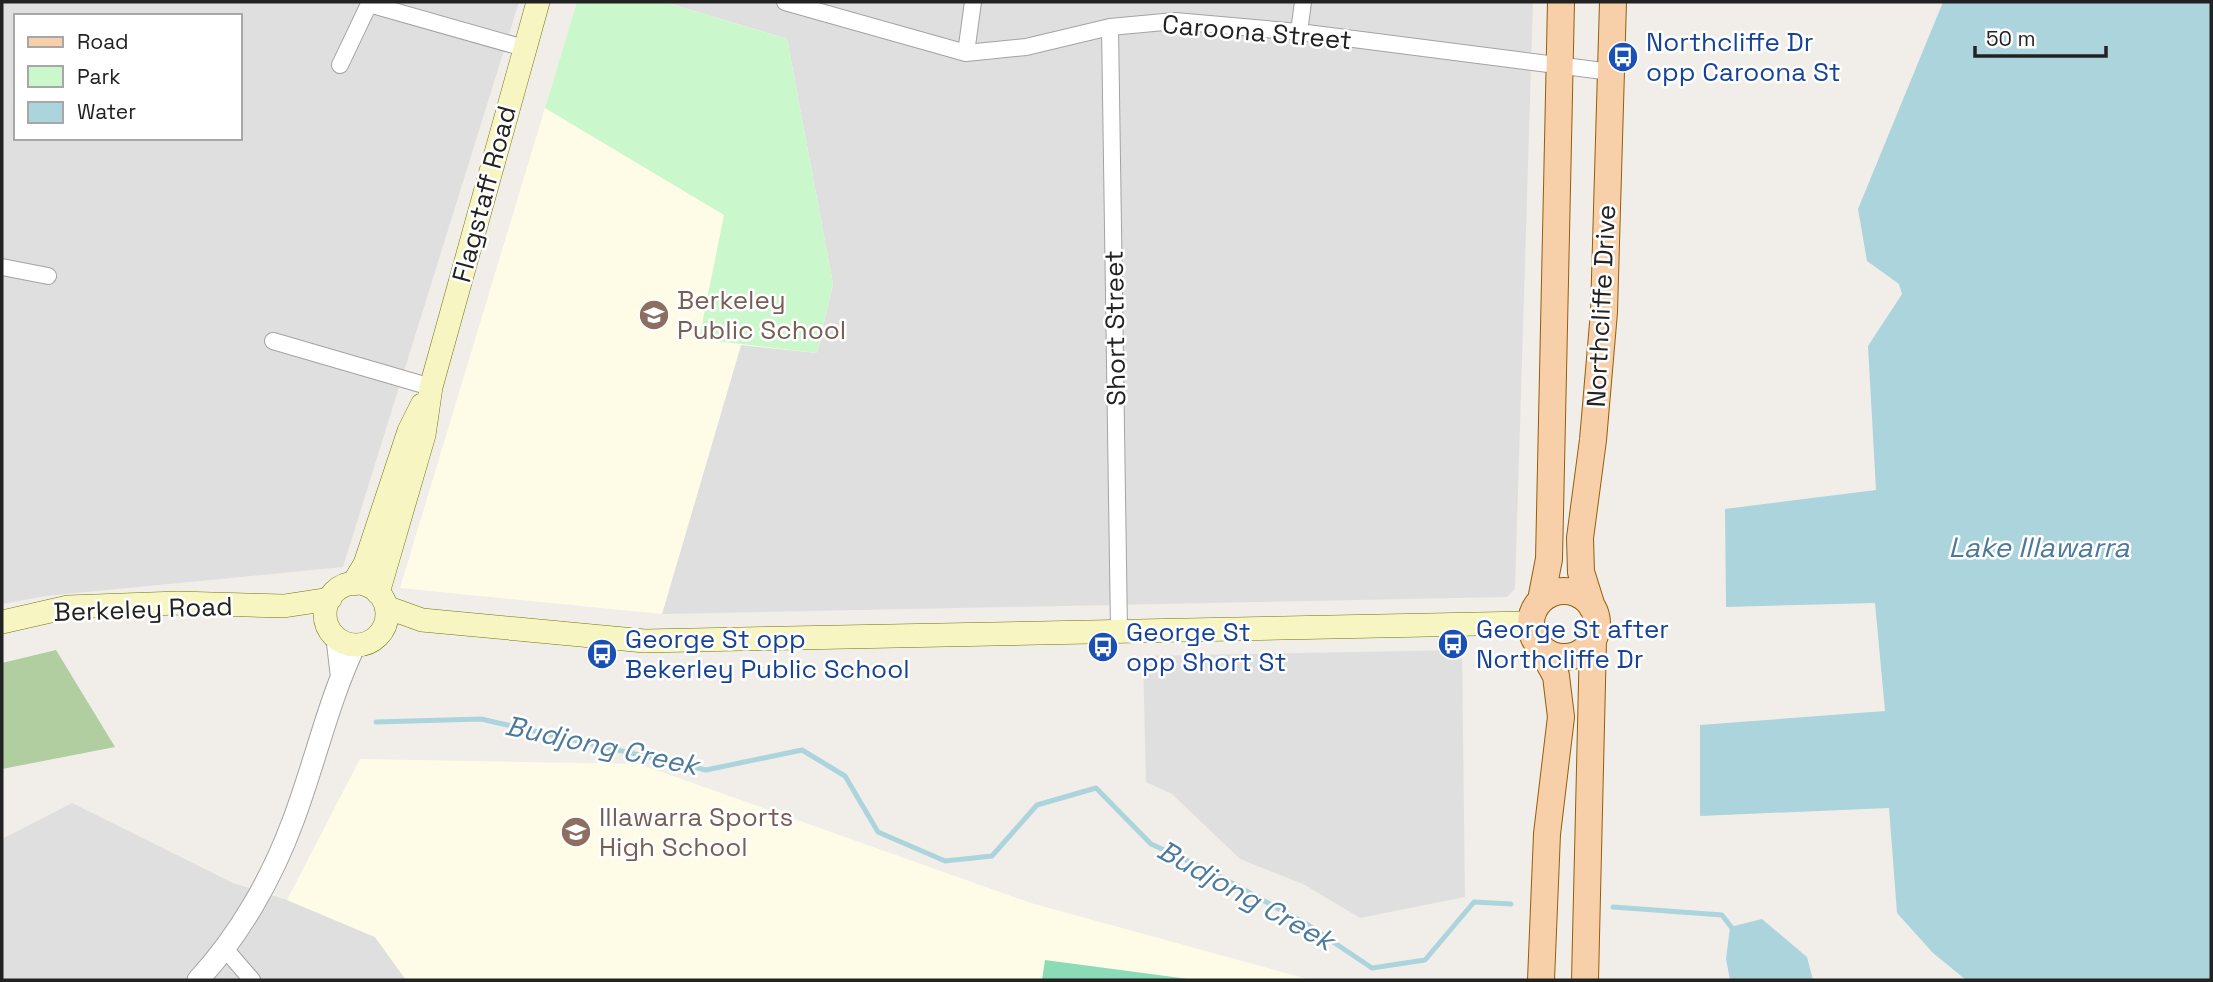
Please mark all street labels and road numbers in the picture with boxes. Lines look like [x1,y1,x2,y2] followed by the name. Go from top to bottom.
[1161,7,1353,57] street label: Caroona Street
[444,102,524,286] street label: Flagstaff Road
[1579,204,1623,408] street label: Northcliffe Drive
[1097,250,1133,406] street label: Short Street
[53,589,233,629] street label: Berkeley Road

